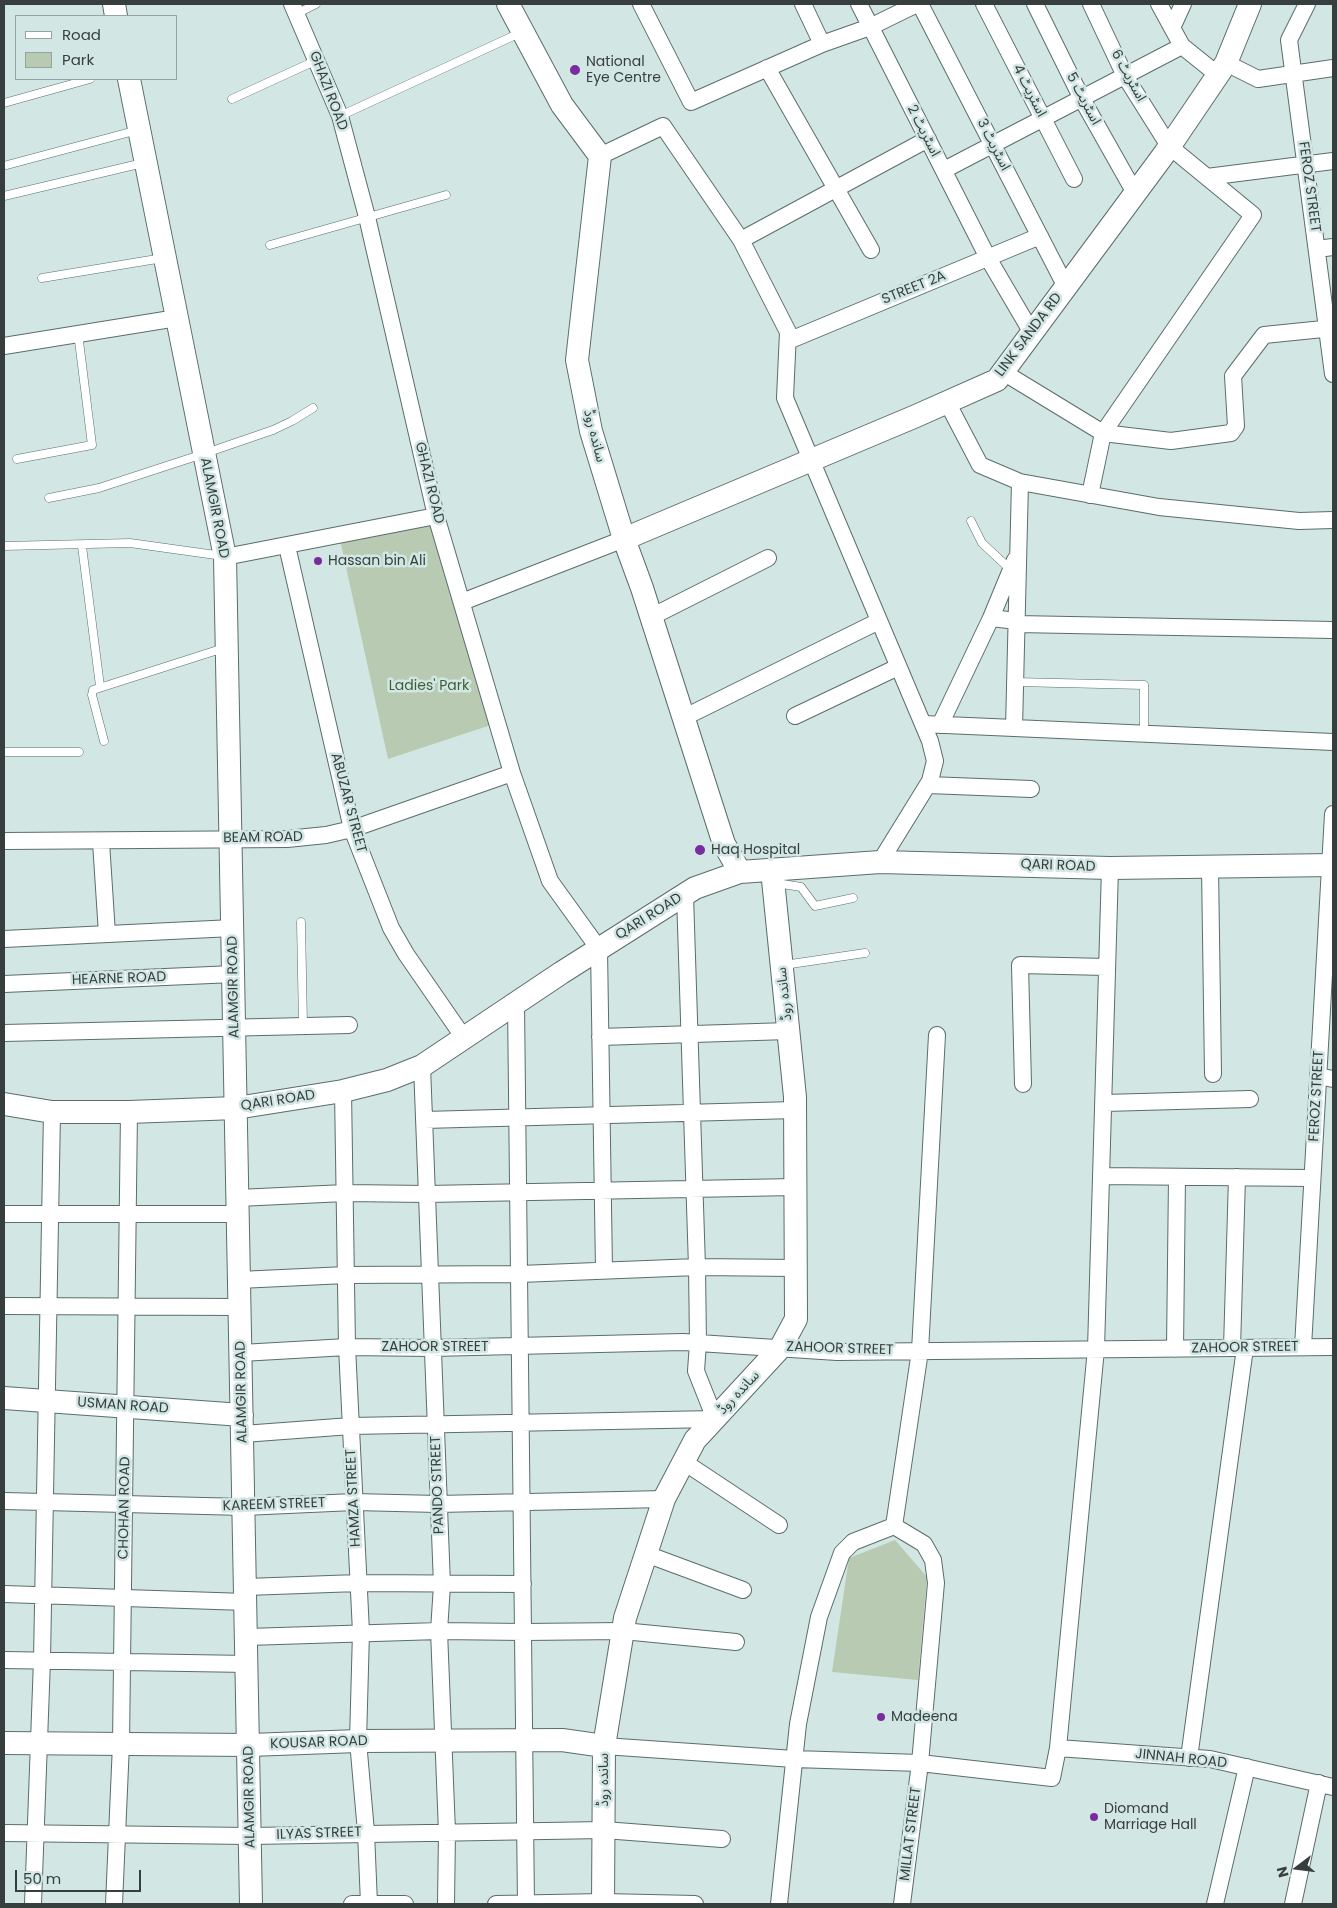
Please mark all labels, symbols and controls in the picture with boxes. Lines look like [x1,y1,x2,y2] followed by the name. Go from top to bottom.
[15,15,178,80] legend
[62,24,101,45] text: Road
[1107,47,1149,105] street label: اسٹریٹ 6
[62,49,94,70] text: Park
[305,49,351,133] street label: GHAZI ROAD
[586,54,661,86] place label: National Eye Centre
[1009,62,1049,120] street label: اسٹریٹ 4
[568,63,582,77] marker: National Eye Centre
[1062,70,1104,128] street label: اسٹریٹ 5
[903,102,943,160] street label: اسٹریٹ 2
[973,116,1013,174] street label: اسٹریٹ 3
[1294,141,1324,233] street label: FEROZ STREET
[880,268,948,308] street label: STREET 2A
[992,290,1066,380] street label: LINK SANDA RD
[579,408,609,464] street label: ساندہ روڈ
[411,440,447,526] street label: GHAZI ROAD
[196,456,232,560] street label: ALAMGIR ROAD
[328,553,426,569] place label: Hassan bin Ali
[312,555,324,567] marker: Hassan bin Ali
[389,678,469,694] park label: Ladies' Park
[327,751,369,855] street label: ABUZAR STREET
[223,829,303,847] street label: BEAM ROAD
[711,842,800,858] place label: Haq Hospital
[693,843,707,857] marker: Haq Hospital
[1020,856,1096,876] street label: QARI ROAD
[613,890,685,944] street label: QARI ROAD
[225,936,243,1038] street label: ALAMGIR ROAD
[774,966,796,1022] street label: ساندہ روڈ
[72,969,166,989] street label: HEARNE ROAD
[1306,1050,1328,1142] street label: FEROZ STREET
[240,1087,316,1115] street label: QARI ROAD
[381,1339,489,1355] street label: ZAHOOR STREET
[786,1339,894,1359] street label: ZAHOOR STREET
[1191,1339,1299,1357] street label: ZAHOOR STREET
[233,1341,251,1443] street label: ALAMGIR ROAD
[715,1368,763,1418] street label: ساندہ روڈ
[77,1394,169,1418] street label: USMAN ROAD
[428,1436,448,1534] street label: PANDO STREET
[343,1449,365,1547] street label: HAMZA STREET
[116,1456,134,1560] street label: CHOHAN ROAD
[222,1495,326,1515] street label: KAREEM STREET
[891,1709,958,1725] place label: Madeena
[875,1711,887,1723] marker: Madeena
[270,1733,368,1753] street label: KOUSAR ROAD
[241,1746,259,1848] street label: ALAMGIR ROAD
[1134,1746,1228,1772] street label: JINNAH ROAD
[596,1753,612,1807] street label: ساندہ روڈ
[897,1786,925,1882] street label: MILLAT STREET
[1104,1801,1197,1834] place label: Diomand Marriage Hall
[1088,1811,1100,1823] marker: Diomand Marriage Hall
[276,1824,362,1844] street label: ILYAS STREET
[1272,1843,1322,1893] north arrow
[18,1860,144,1892] scale bar
[1271,1864,1294,1880] text: N
[23,1868,61,1889] text: 50 m

